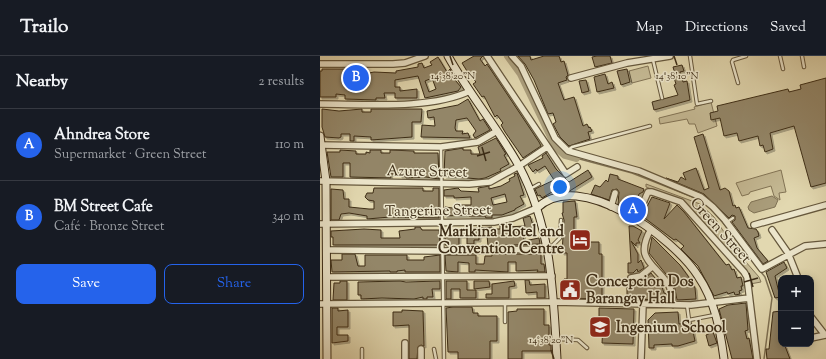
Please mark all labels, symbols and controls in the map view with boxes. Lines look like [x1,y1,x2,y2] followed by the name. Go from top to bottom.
[20,14,68,41] text: Trailo
[636,18,663,38] text: Map
[685,18,748,38] text: Directions
[770,18,806,38] text: Saved
[343,63,369,93] pin: B
[431,69,475,84] text: 14°38'20"N
[655,69,699,84] text: 14°38'10"N
[16,70,68,94] text: Nearby
[259,73,304,91] text: 2 results
[54,125,150,146] text: Ahndrea Store
[24,136,34,154] text: A
[275,136,304,154] text: 110 m
[54,146,207,164] text: Supermarket · Green Street
[386,161,468,184] street label: Azure Street
[550,177,570,197] your location
[684,193,755,269] street label: Green Street
[620,195,646,225] pin: A
[54,197,153,218] text: BM Street Cafe
[385,200,492,223] street label: Tangerine Street
[25,208,33,226] text: B
[272,208,304,226] text: 340 m
[54,218,165,236] text: Café · Bronze Street
[438,222,565,260] place label: Marikina Hotel and Convention Centre
[567,227,593,253] hotel icon: Marikina Hotel and Convention Centre
[16,264,156,304] button: Save
[164,264,304,304] button: Share
[586,272,694,310] place label: Concepcion Dos Barangay Hall
[778,275,814,347] map controls
[778,275,814,311] button: +
[557,277,583,303] public building icon: Concepcion Dos Barangay Hall
[778,311,814,347] button: −
[587,314,613,340] school or university icon: Ingenium School
[616,318,727,339] place label: Ingenium School
[529,333,573,348] text: 14°38'20"N

